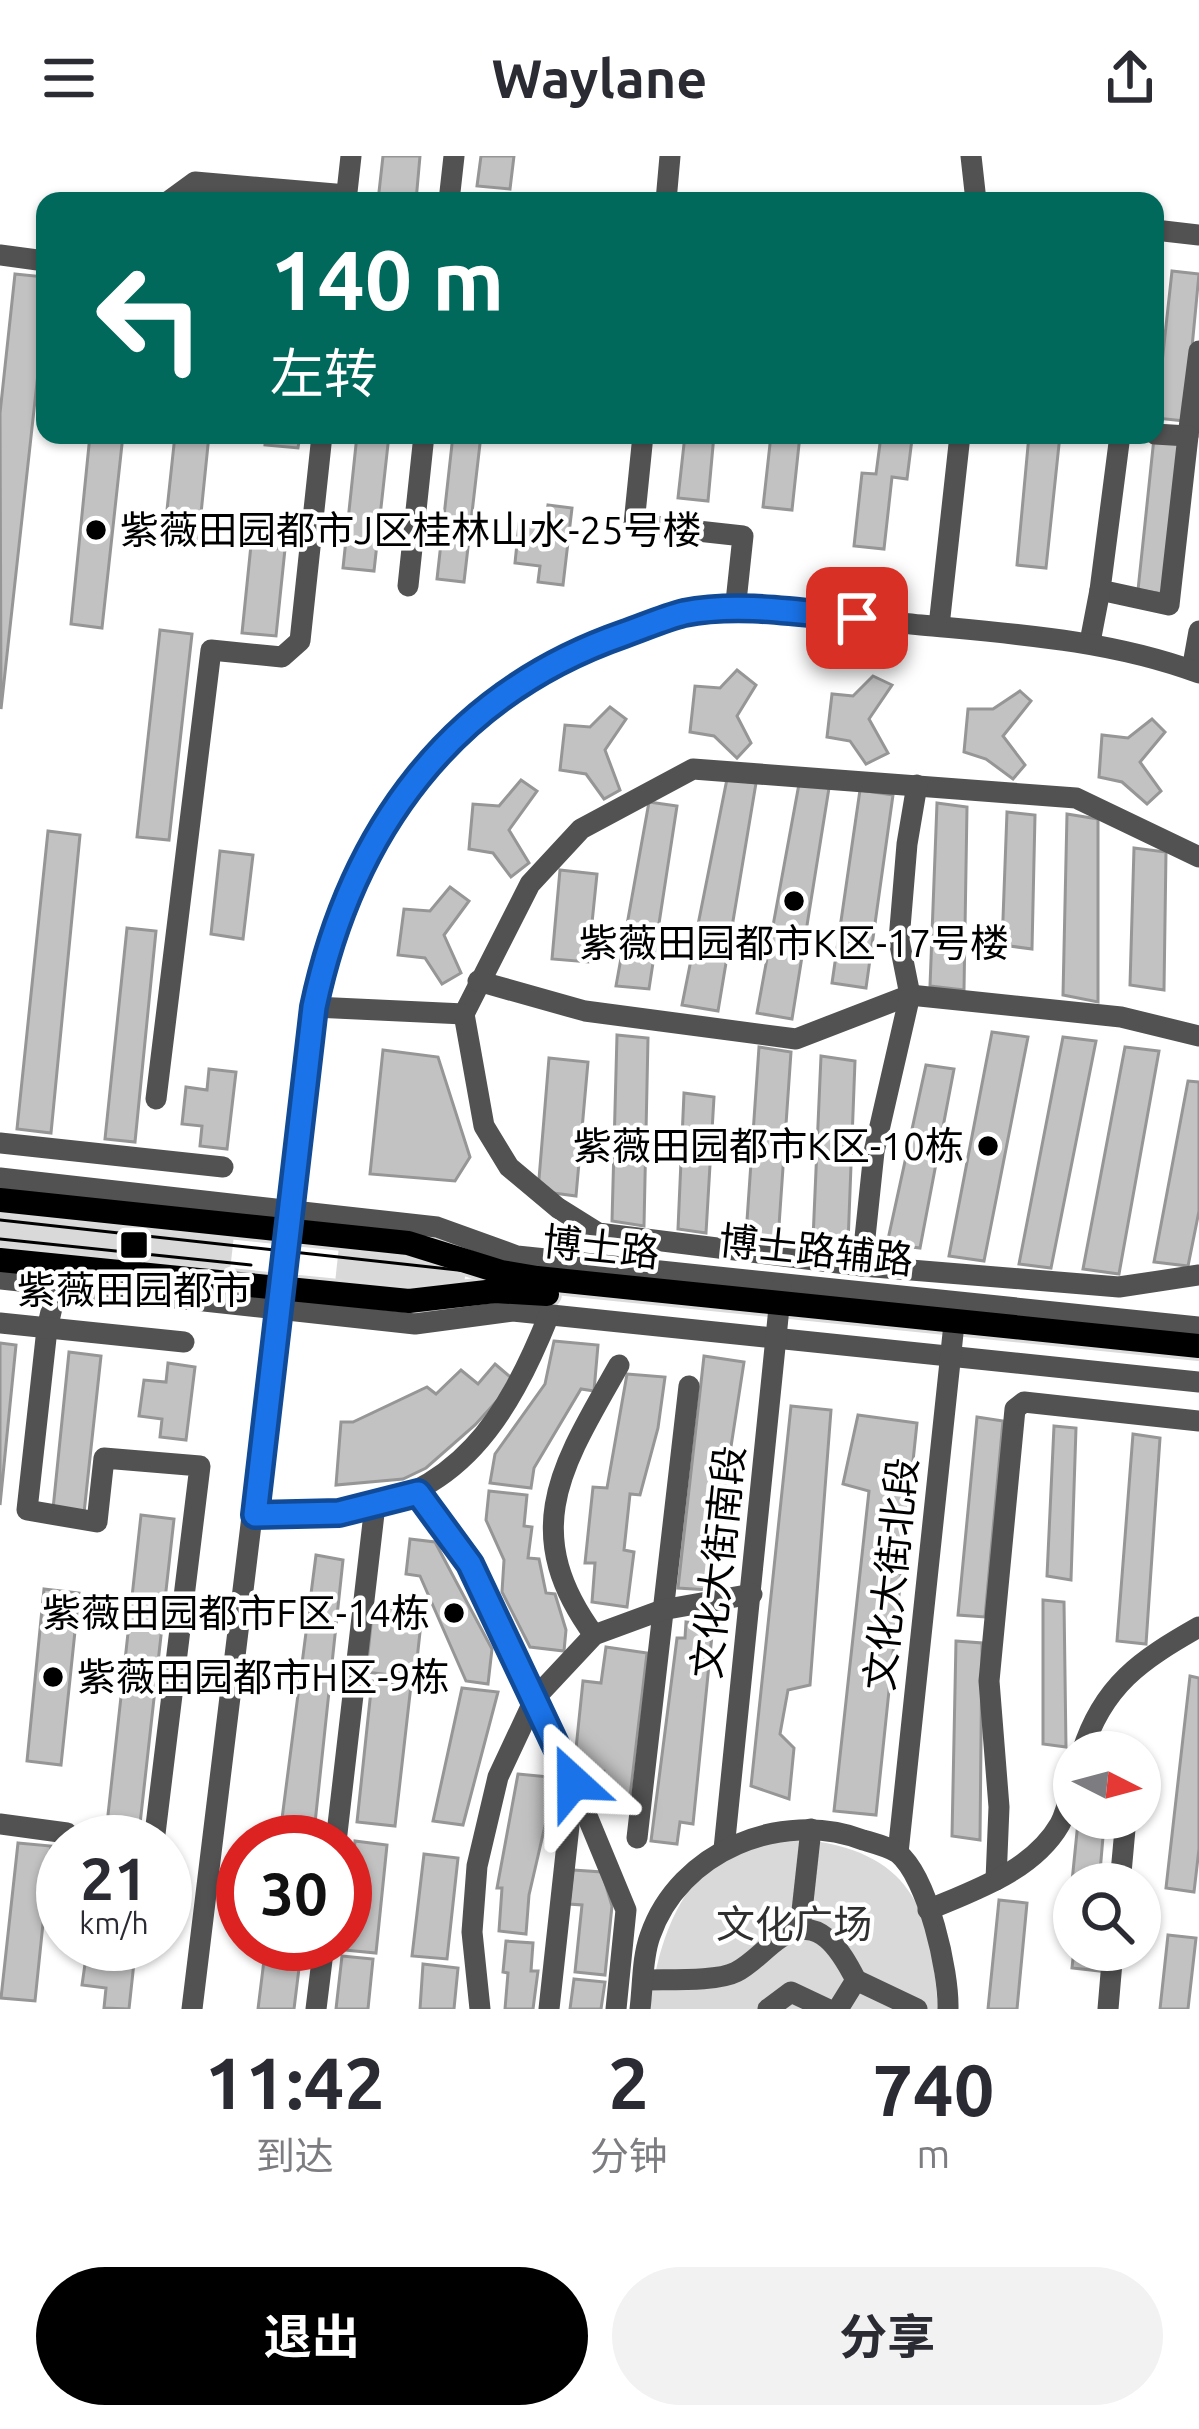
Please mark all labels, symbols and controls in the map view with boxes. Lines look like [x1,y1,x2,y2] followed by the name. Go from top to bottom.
[36,45,102,111] icon: menu
[1097,45,1163,111] icon: share
[492,48,707,108] text: Waylane
[270,232,504,326] text: 140 m
[72,240,228,396] icon: left
[270,343,378,403] text: 左转
[120,508,701,551] place label: 紫薇田园都市J区桂林山水-25号楼
[83,517,109,543] marker: 紫薇田园都市J区桂林山水-25号楼
[806,567,908,669] pin
[824,585,890,651] icon: arrive
[781,888,807,914] marker: 紫薇田园都市K区-17号楼
[579,921,1009,964] place label: 紫薇田园都市K区-17号楼
[573,1124,964,1167] place label: 紫薇田园都市K区-10栋
[975,1133,1001,1159] marker: 紫薇田园都市K区-10栋
[717,1218,915,1281] street label: 博士路辅路
[541,1219,661,1274] street label: 博士路
[118,1229,150,1261] marker: 紫薇田园都市
[17,1268,251,1311] place label: 紫薇田园都市
[684,1443,751,1681] street label: 文化大街南段
[857,1455,924,1693] street label: 文化大街北段
[42,1591,430,1634] place label: 紫薇田园都市F区-14栋
[441,1600,467,1626] marker: 紫薇田园都市F区-14栋
[77,1655,449,1698] place label: 紫薇田园都市H区-9栋
[40,1664,66,1690] marker: 紫薇田园都市H区-9栋
[510,1719,636,1845] position arrow
[1053,1731,1161,1839] north arrow
[1053,1731,1161,1971] map controls
[216,1815,372,1971] speed limit sign: 30
[80,1844,148,1911] text: 21
[1053,1863,1161,1971] button: search
[716,1902,872,1945] park label: 文化广场
[79,1906,149,1940] text: km/h
[205,2042,385,2123] text: 11:42
[608,2042,649,2123] text: 2
[872,2049,994,2130] text: 740
[917,2132,950,2175] text: m
[256,2134,334,2177] text: 到达
[590,2134,668,2177] text: 分钟
[36,2267,588,2405] button: 退出
[612,2267,1163,2405] button: 分享

